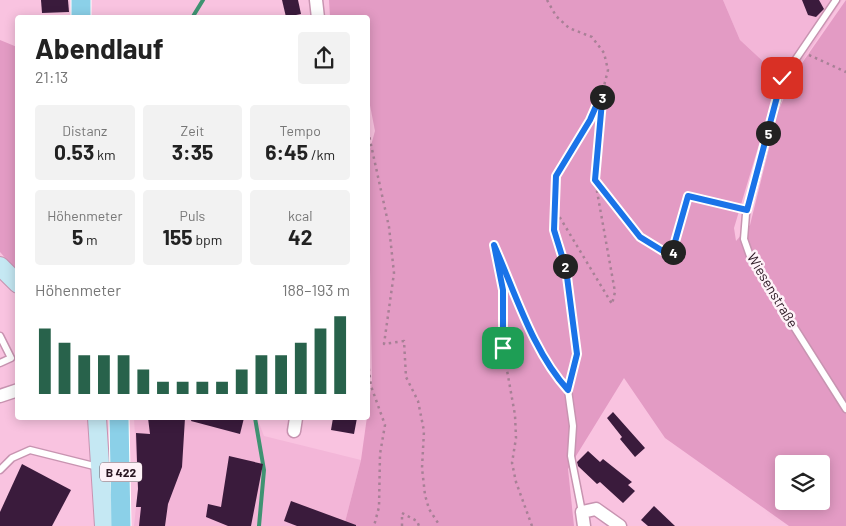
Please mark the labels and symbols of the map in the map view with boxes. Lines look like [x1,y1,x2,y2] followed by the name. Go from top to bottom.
[761,57,803,99] pin
[590,84,614,110] pin: 3
[756,120,780,146] pin: 5
[660,240,686,264] pin: 4
[744,250,802,330] street label: Wiesenstraße
[552,254,578,278] pin: 2
[482,327,524,369] pin
[100,462,142,482] road number: B 422

